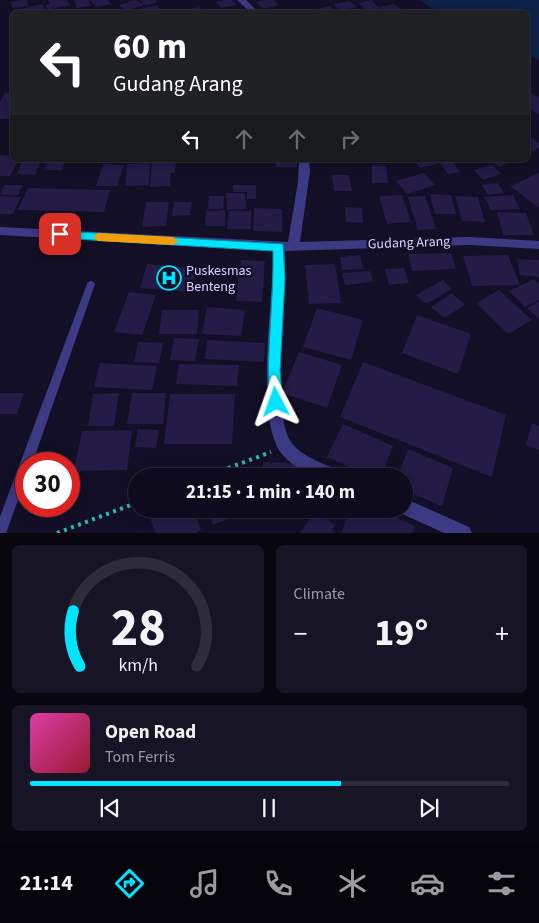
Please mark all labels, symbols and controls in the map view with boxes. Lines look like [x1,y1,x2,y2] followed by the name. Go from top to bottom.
[113,22,187,72] text: 60 m
[30,30,95,95] icon: left
[113,68,243,100] text: Gudang Arang
[177,125,205,153] icon: left
[230,125,258,153] icon: ahead
[283,125,311,153] icon: ahead
[336,125,364,153] icon: right
[39,213,81,255] pin
[46,220,74,248] icon: arrive
[367,232,451,254] street label: Gudang Arang
[186,261,252,297] place label: Puskesmas Benteng
[156,265,182,291] hospital icon: Puskesmas Benteng
[249,375,301,427] position arrow
[15,452,80,517] speed limit sign: 30
[186,479,355,506] text: 21:15 · 1 min · 140 m
[294,583,345,605] text: Climate
[110,592,165,666] text: 28
[374,606,428,660] text: 19°
[294,614,307,654] text: −
[495,614,509,654] text: +
[118,653,158,678] text: km/h
[105,719,196,746] text: Open Road
[105,746,175,768] text: Tom Ferris
[96,794,124,822] icon: previous
[255,794,283,822] icon: pause
[415,794,443,822] icon: next
[112,866,147,901] icon: directions
[187,866,222,901] icon: music
[261,866,296,901] icon: phone
[335,866,370,901] icon: climate
[410,866,445,901] icon: car
[484,866,519,901] icon: filters
[20,867,73,899] text: 21:14

